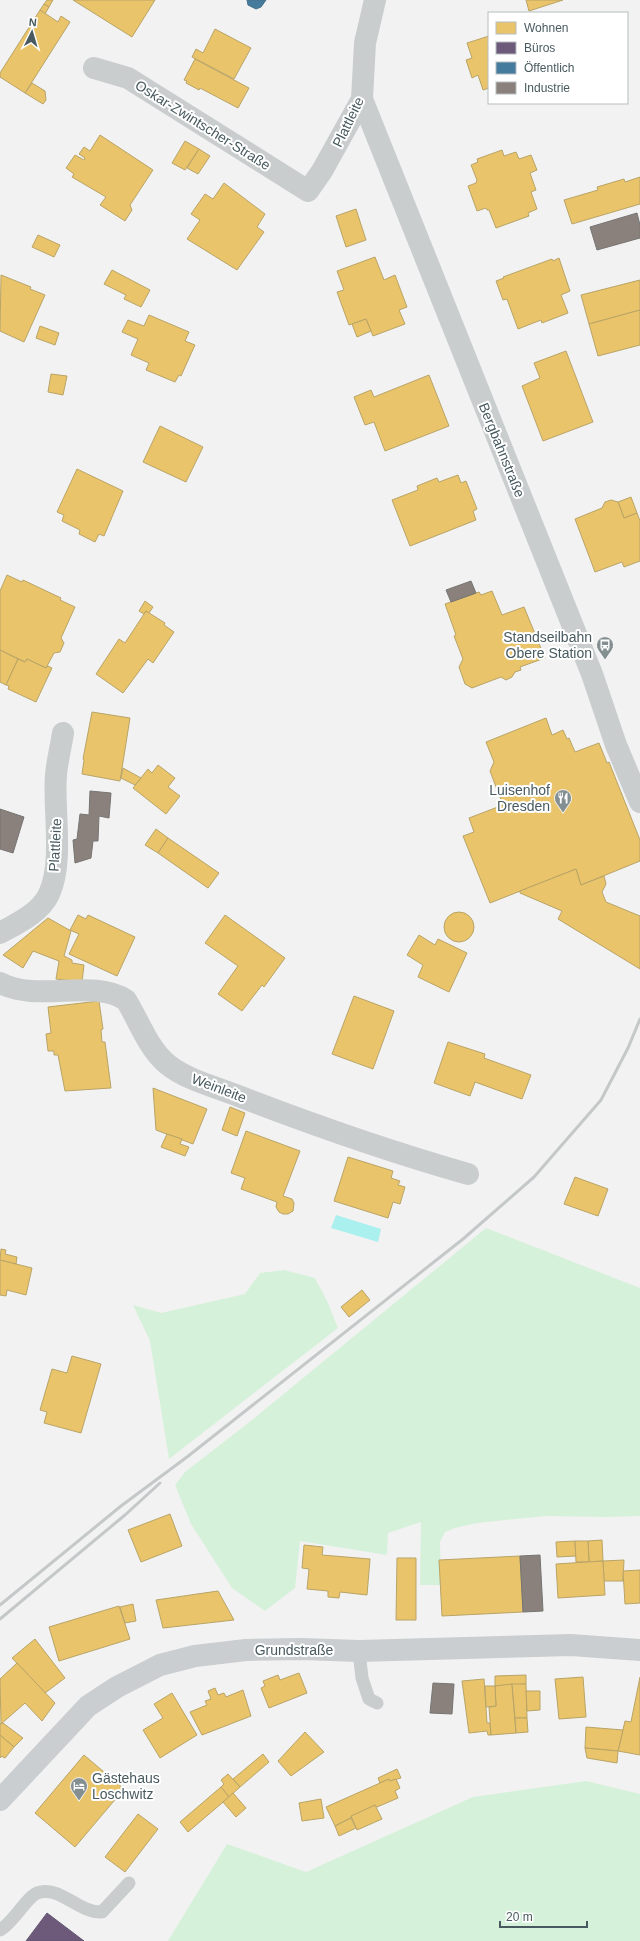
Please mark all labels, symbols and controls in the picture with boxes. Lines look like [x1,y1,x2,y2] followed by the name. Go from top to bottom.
[12,12,52,52] north arrow
[488,12,628,104] legend
[28,16,37,28] text: N
[524,21,568,35] text: Wohnen
[524,41,555,55] text: Büros
[524,61,574,75] text: Öffentlich
[132,77,274,173] street label: Oskar-Zwintscher-Straße
[524,81,570,95] text: Industrie
[329,94,367,150] street label: Plattleite
[476,400,528,500] street label: Bergbahnstraße
[503,629,592,661] place label: Standseilbahn Obere Station
[595,635,615,660] bus stop icon: Standseilbahn Obere Station
[489,782,550,814] place label: Luisenhof Dresden
[553,788,573,813] restaurant icon: Luisenhof Dresden
[46,818,64,872] street label: Plattleite
[189,1070,249,1106] street label: Weinleite
[255,1642,334,1658] street label: Grundstraße
[92,1770,160,1802] place label: Gästehaus Loschwitz
[69,1776,89,1801] hotel icon: Gästehaus Loschwitz
[500,1903,587,1929] scale bar
[506,1910,533,1924] text: 20 m

